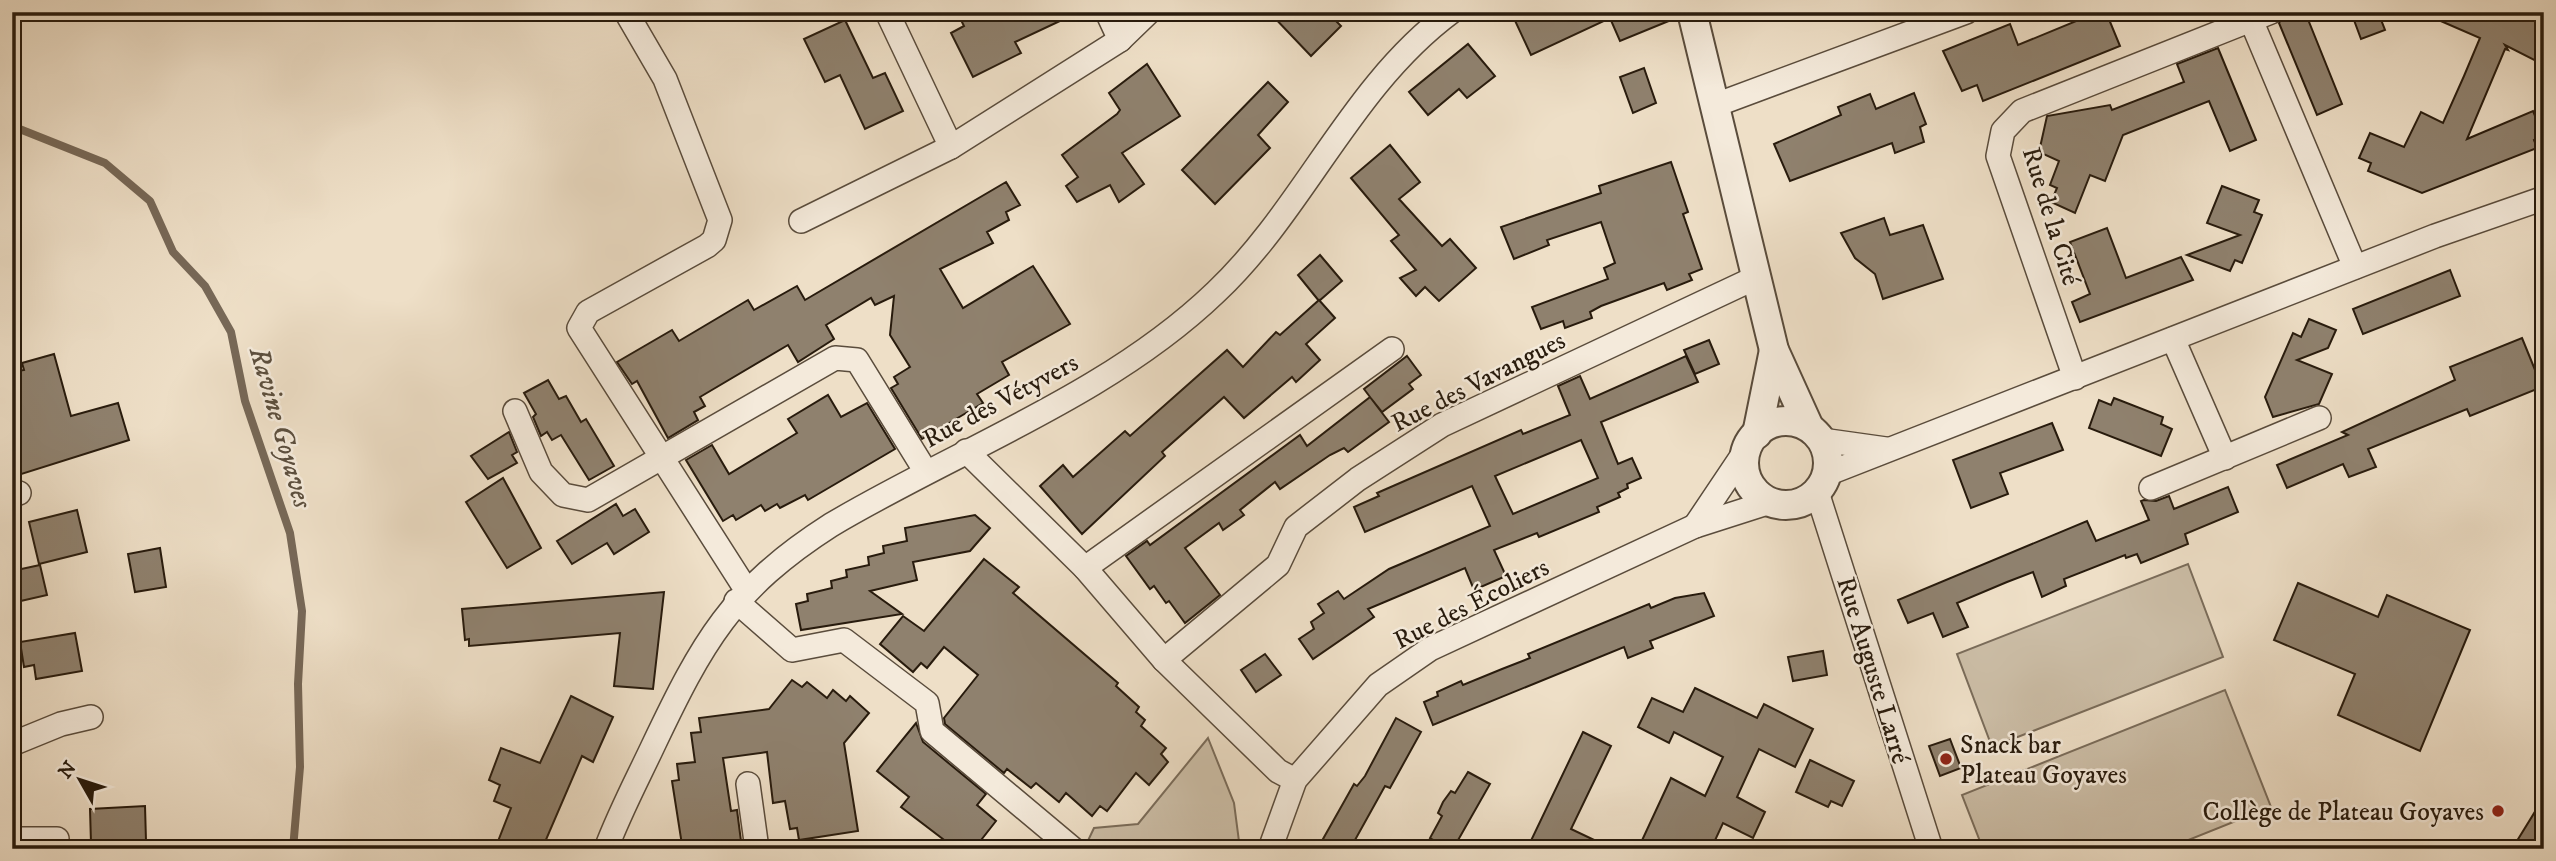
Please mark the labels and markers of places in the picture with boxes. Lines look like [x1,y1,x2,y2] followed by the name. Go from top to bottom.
[1960,729,2127,792] place label: Snack bar Plateau Goyaves
[1938,751,1954,767] marker: Snack bar Plateau Goyaves
[2203,796,2484,829] place label: Collège de Plateau Goyaves
[2490,803,2506,819] marker: Collège de Plateau Goyaves

